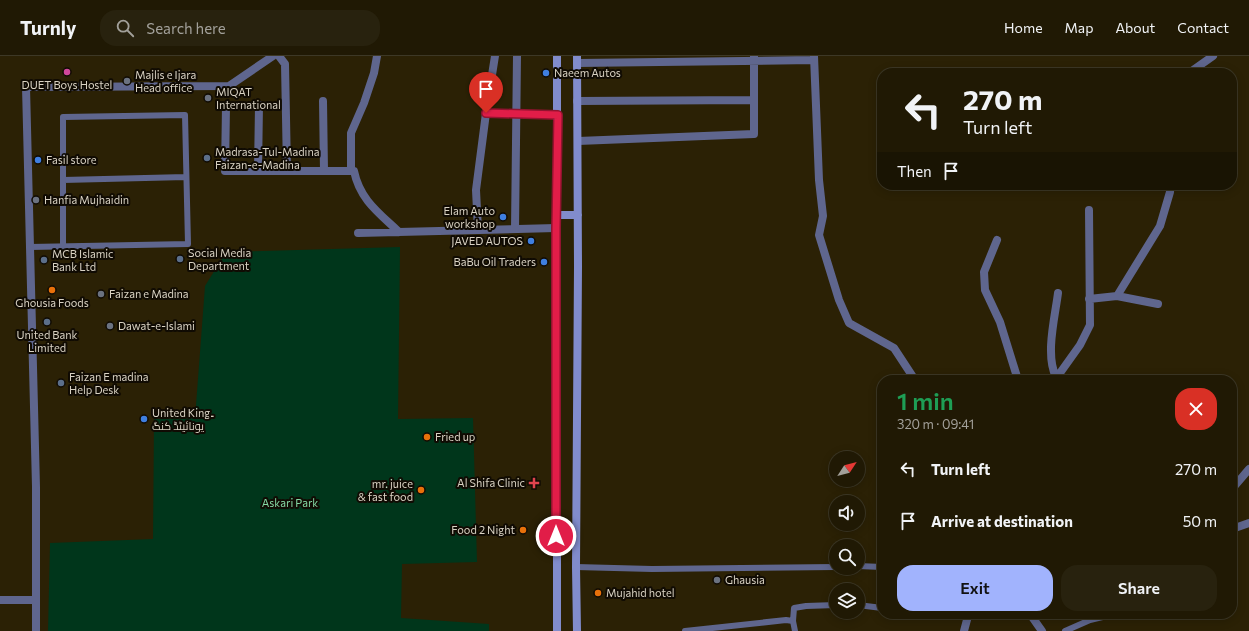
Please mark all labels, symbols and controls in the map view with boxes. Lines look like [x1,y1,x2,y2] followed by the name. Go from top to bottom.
[100,10,380,46] search box
[20,16,76,39] text: Turnly
[114,17,136,39] icon: search
[146,19,226,37] text: Search here
[1004,19,1043,36] text: Home
[1065,19,1093,36] text: Map
[1115,19,1155,36] text: About
[1177,19,1229,36] text: Contact
[554,66,621,79] place label: Naeem Autos
[62,67,72,77] marker: DUET Boys Hostel
[135,68,196,94] place label: Majlis e Ijara Head office
[541,68,551,78] marker: Naeem Autos
[469,72,503,113] pin
[122,76,132,86] marker: Majlis e Ijara Head office
[22,78,112,91] place label: DUET Boys Hostel
[475,78,497,100] icon: arrive
[963,82,1042,116] text: 270 m
[897,84,949,136] icon: left
[216,85,281,111] place label: MIQAT International
[203,93,213,103] marker: MIQAT International
[963,116,1032,138] text: Turn left
[215,145,319,171] place label: Madrasa-Tul-Madina Faizan-e-Madina
[46,153,97,166] place label: Fasil store
[202,153,212,163] marker: Madrasa-Tul-Madina Faizan-e-Madina
[33,155,43,165] marker: Fasil store
[940,160,962,182] icon: arrive
[897,162,932,180] text: Then
[44,193,129,206] place label: Hanfia Mujhaidin
[31,195,41,205] marker: Hanfia Mujhaidin
[444,204,495,230] place label: Elam Auto workshop
[498,212,508,222] marker: Elam Auto workshop
[451,234,523,248] place label: JAVED AUTOS
[526,236,536,246] marker: JAVED AUTOS
[188,246,251,272] place label: Social Media Department
[52,247,114,273] place label: MCB Islamic Bank Ltd
[175,254,185,264] marker: Social Media Department
[39,255,49,265] marker: MCB Islamic Bank Ltd
[454,255,536,268] place label: BaBu Oil Traders
[539,257,549,267] marker: BaBu Oil Traders
[47,285,57,295] marker: Ghousia Foods
[109,287,189,300] place label: Faizan e Madina
[96,289,106,299] marker: Faizan e Madina
[15,296,89,309] place label: Ghousia Foods
[42,317,52,327] marker: United Bank Limited
[118,319,195,332] place label: Dawat-e-Islami
[105,321,115,331] marker: Dawat-e-Islami
[17,328,78,354] place label: United Bank Limited
[69,370,149,396] place label: Faizan E madina Help Desk
[56,378,66,388] marker: Faizan E madina Help Desk
[897,386,954,415] text: 1 min
[1175,388,1217,430] button: close
[152,406,214,433] place label: United King۔ یونائیٹڈ کنگ
[139,414,149,424] marker: United King۔ یونائیٹڈ کنگ
[897,416,974,432] text: 320 m · 09:41
[435,430,475,443] place label: Fried up
[422,432,432,442] marker: Fried up
[829,451,865,487] north arrow
[829,451,865,619] map controls
[897,458,919,480] icon: left
[931,460,990,478] text: Turn left
[1175,460,1217,478] text: 270 m
[457,476,525,489] place label: Al Shifa Clinic
[358,477,413,503] place label: mr. juice & fast food
[528,477,540,489] marker: Al Shifa Clinic
[416,485,426,495] marker: mr. juice & fast food
[829,495,865,531] button: sound
[262,496,318,509] park label: Askari Park
[897,510,919,532] icon: arrive
[931,512,1073,530] text: Arrive at destination
[1183,512,1217,530] text: 50 m
[535,515,577,557] position arrow
[451,523,515,536] place label: Food 2 Night
[518,525,528,535] marker: Food 2 Night
[829,539,865,575] button: search
[897,565,1053,611] button: Exit
[1061,565,1217,611] button: Share
[725,573,765,586] place label: Ghausia
[712,575,722,585] marker: Ghausia
[829,583,865,619] button: layers
[606,586,675,599] place label: Mujahid hotel
[593,588,603,598] marker: Mujahid hotel

